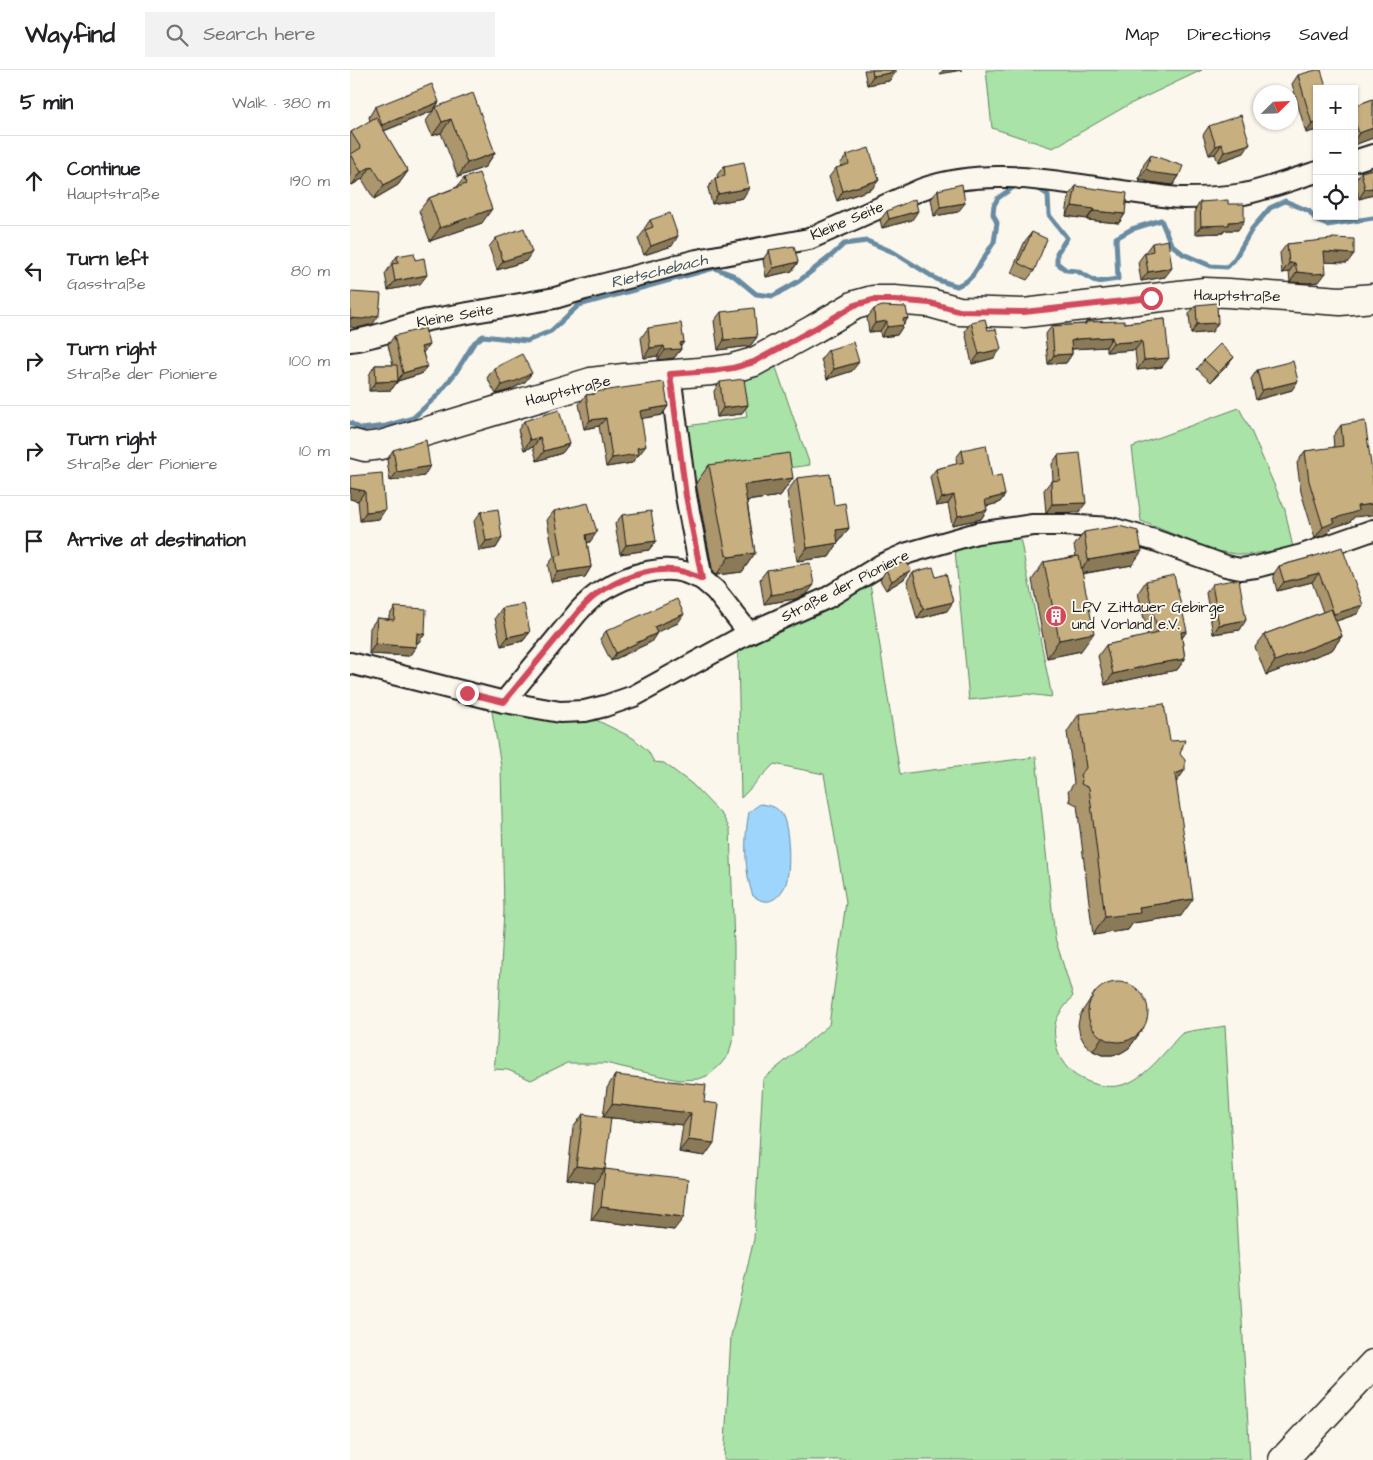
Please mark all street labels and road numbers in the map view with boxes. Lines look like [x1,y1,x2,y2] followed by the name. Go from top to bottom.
[807,196,887,246] street label: Kleine Seite
[1193,285,1281,307] street label: Hauptstraße
[415,299,495,333] street label: Kleine Seite
[523,370,613,412] street label: Hauptstraße
[777,545,913,627] street label: Straße der Pioniere

